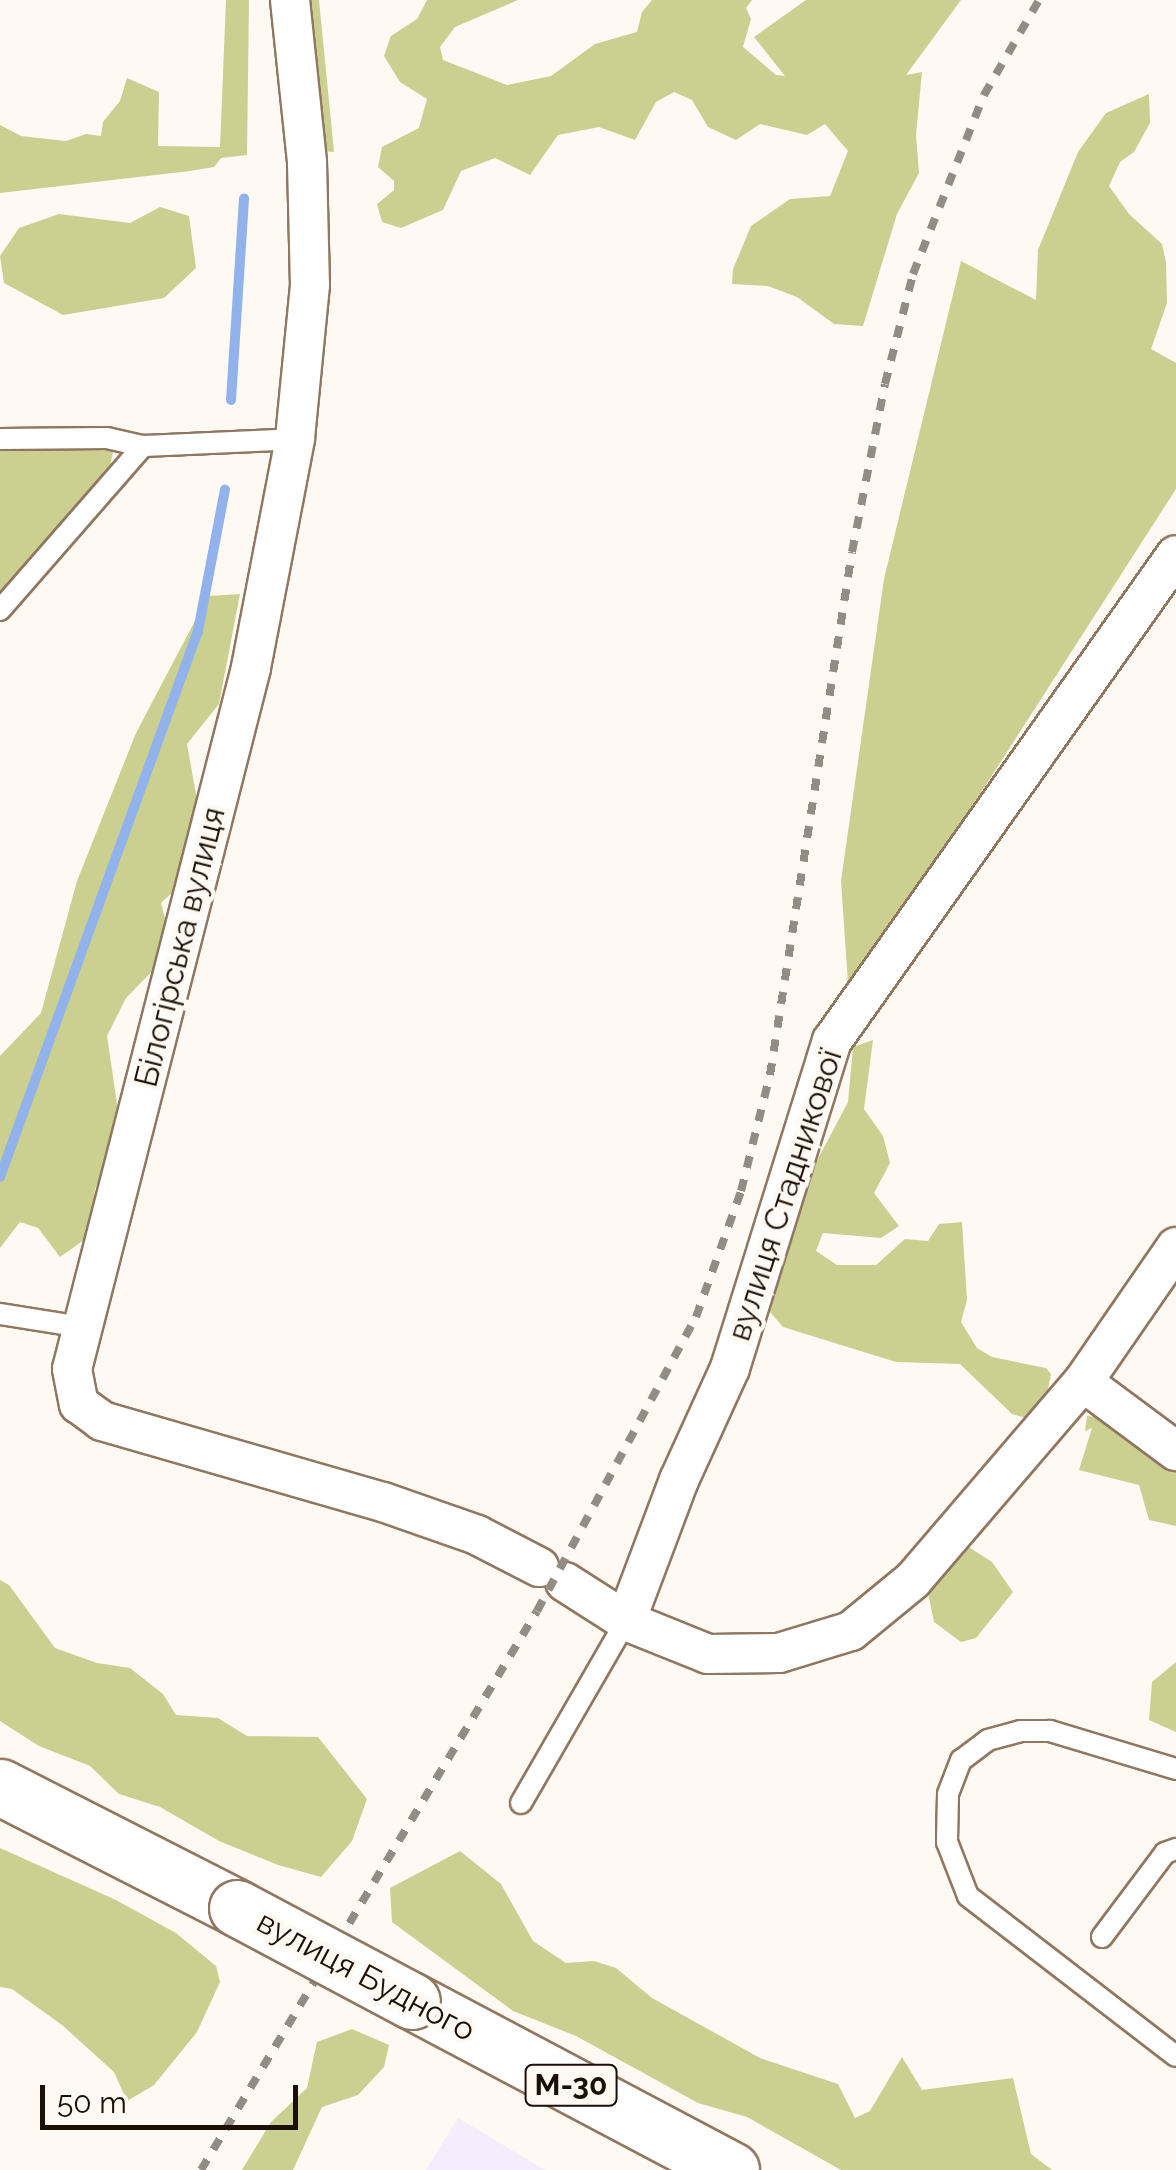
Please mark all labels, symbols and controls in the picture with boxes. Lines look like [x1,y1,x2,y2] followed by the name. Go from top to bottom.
[127,803,233,1091] street label: Білогірська вулиця
[720,1045,850,1345] street label: вулиця Стадникової
[250,1902,482,2050] street label: вулиця Будного
[524,2060,618,2110] road number: М-30
[45,2065,302,2127] scale bar
[57,2085,127,2120] text: 50 m

